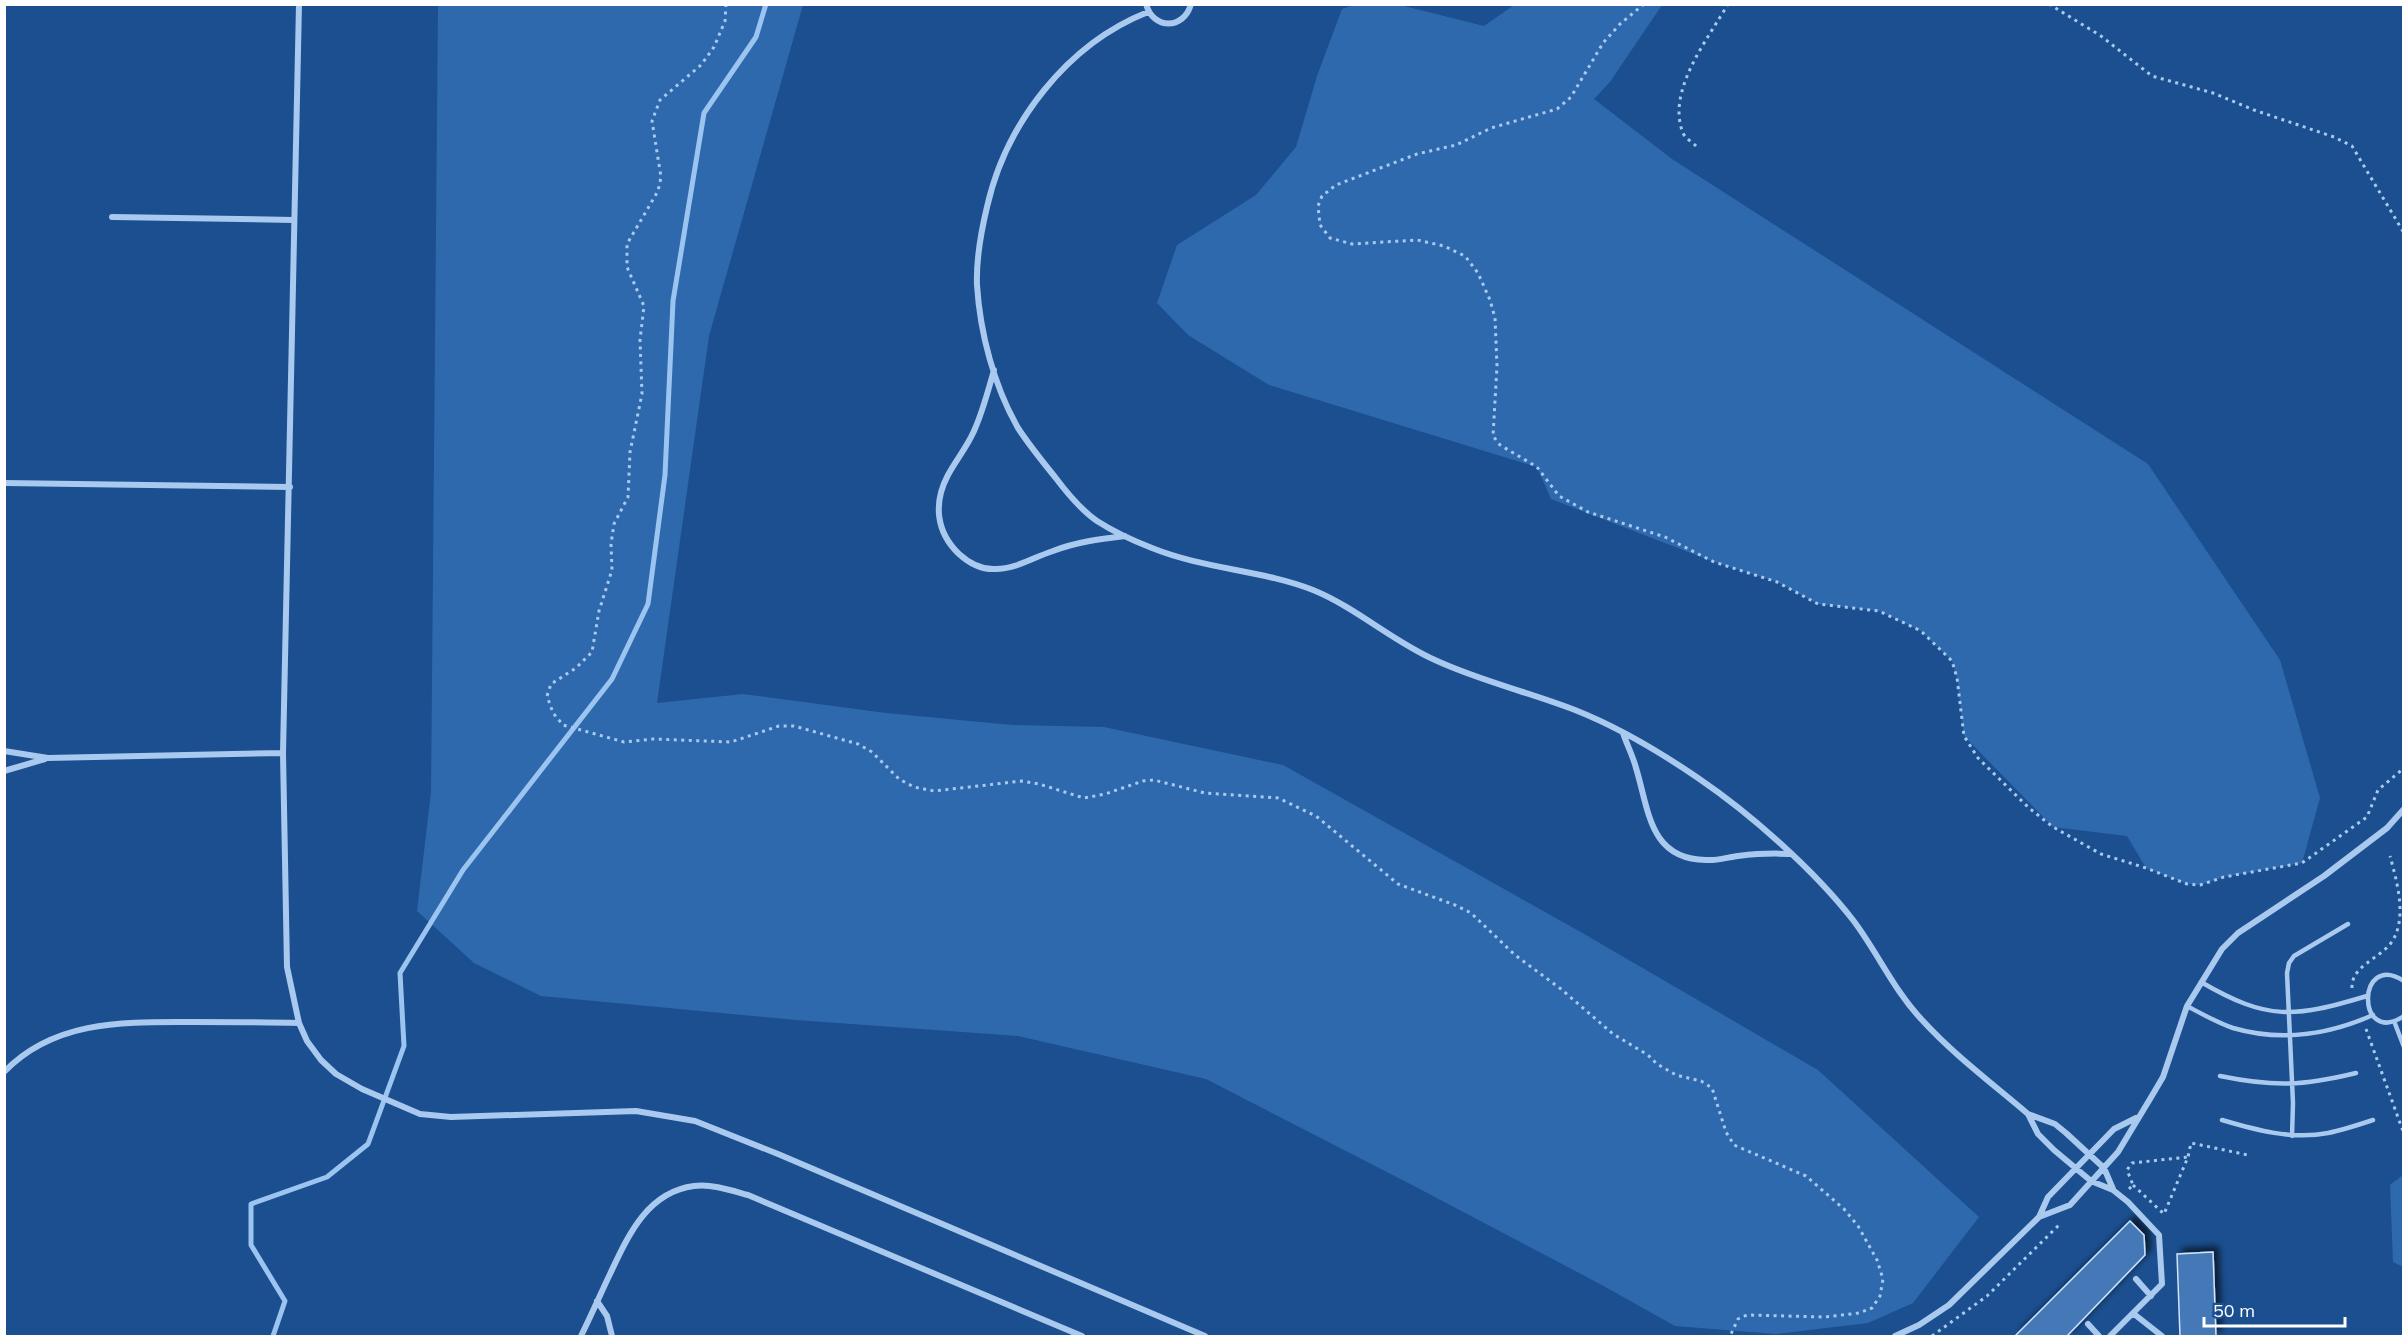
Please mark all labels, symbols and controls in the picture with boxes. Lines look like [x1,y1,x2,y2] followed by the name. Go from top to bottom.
[2204,1290,2345,1328] scale bar
[2213,1299,2255,1322] text: 50 m

